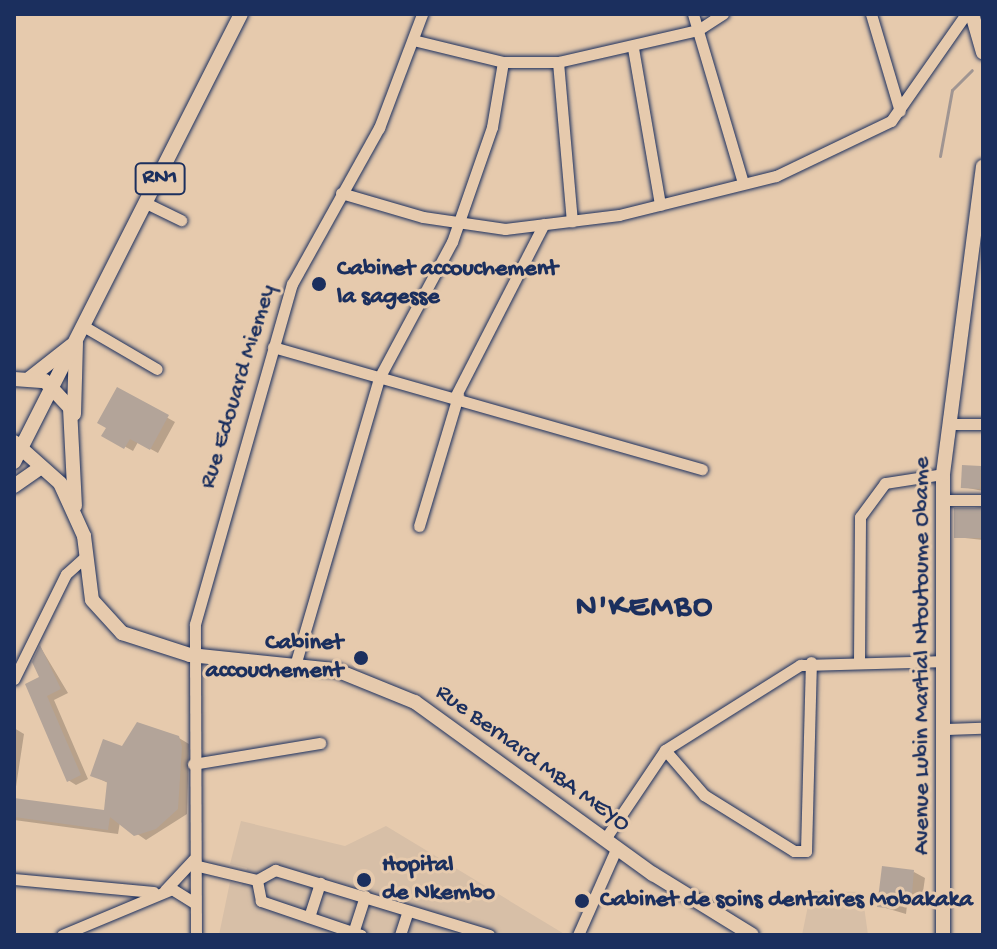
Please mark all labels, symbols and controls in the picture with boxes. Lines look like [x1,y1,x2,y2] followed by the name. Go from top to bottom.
[134,161,186,197] road number: RN1
[337,256,558,312] place label: Cabinet accouchement la sagesse
[308,273,330,295] marker: Cabinet accouchement la sagesse
[194,282,284,492] street label: Rue Edouard Miemey
[909,457,937,855] street label: Avenue Lubin Martial Ntoutoume Obame
[576,589,714,627] district label: N'KEMBO
[206,630,343,686] place label: Cabinet accouchement
[350,647,372,669] marker: Cabinet accouchement
[429,679,635,839] street label: Rue Bernard MBA MEYO
[382,852,495,908] place label: Hopital de Nkembo
[353,869,375,891] marker: Hopital de Nkembo
[600,887,973,915] place label: Cabinet de soins dentaires Mobakaka
[571,890,593,912] marker: Cabinet de soins dentaires Mobakaka

